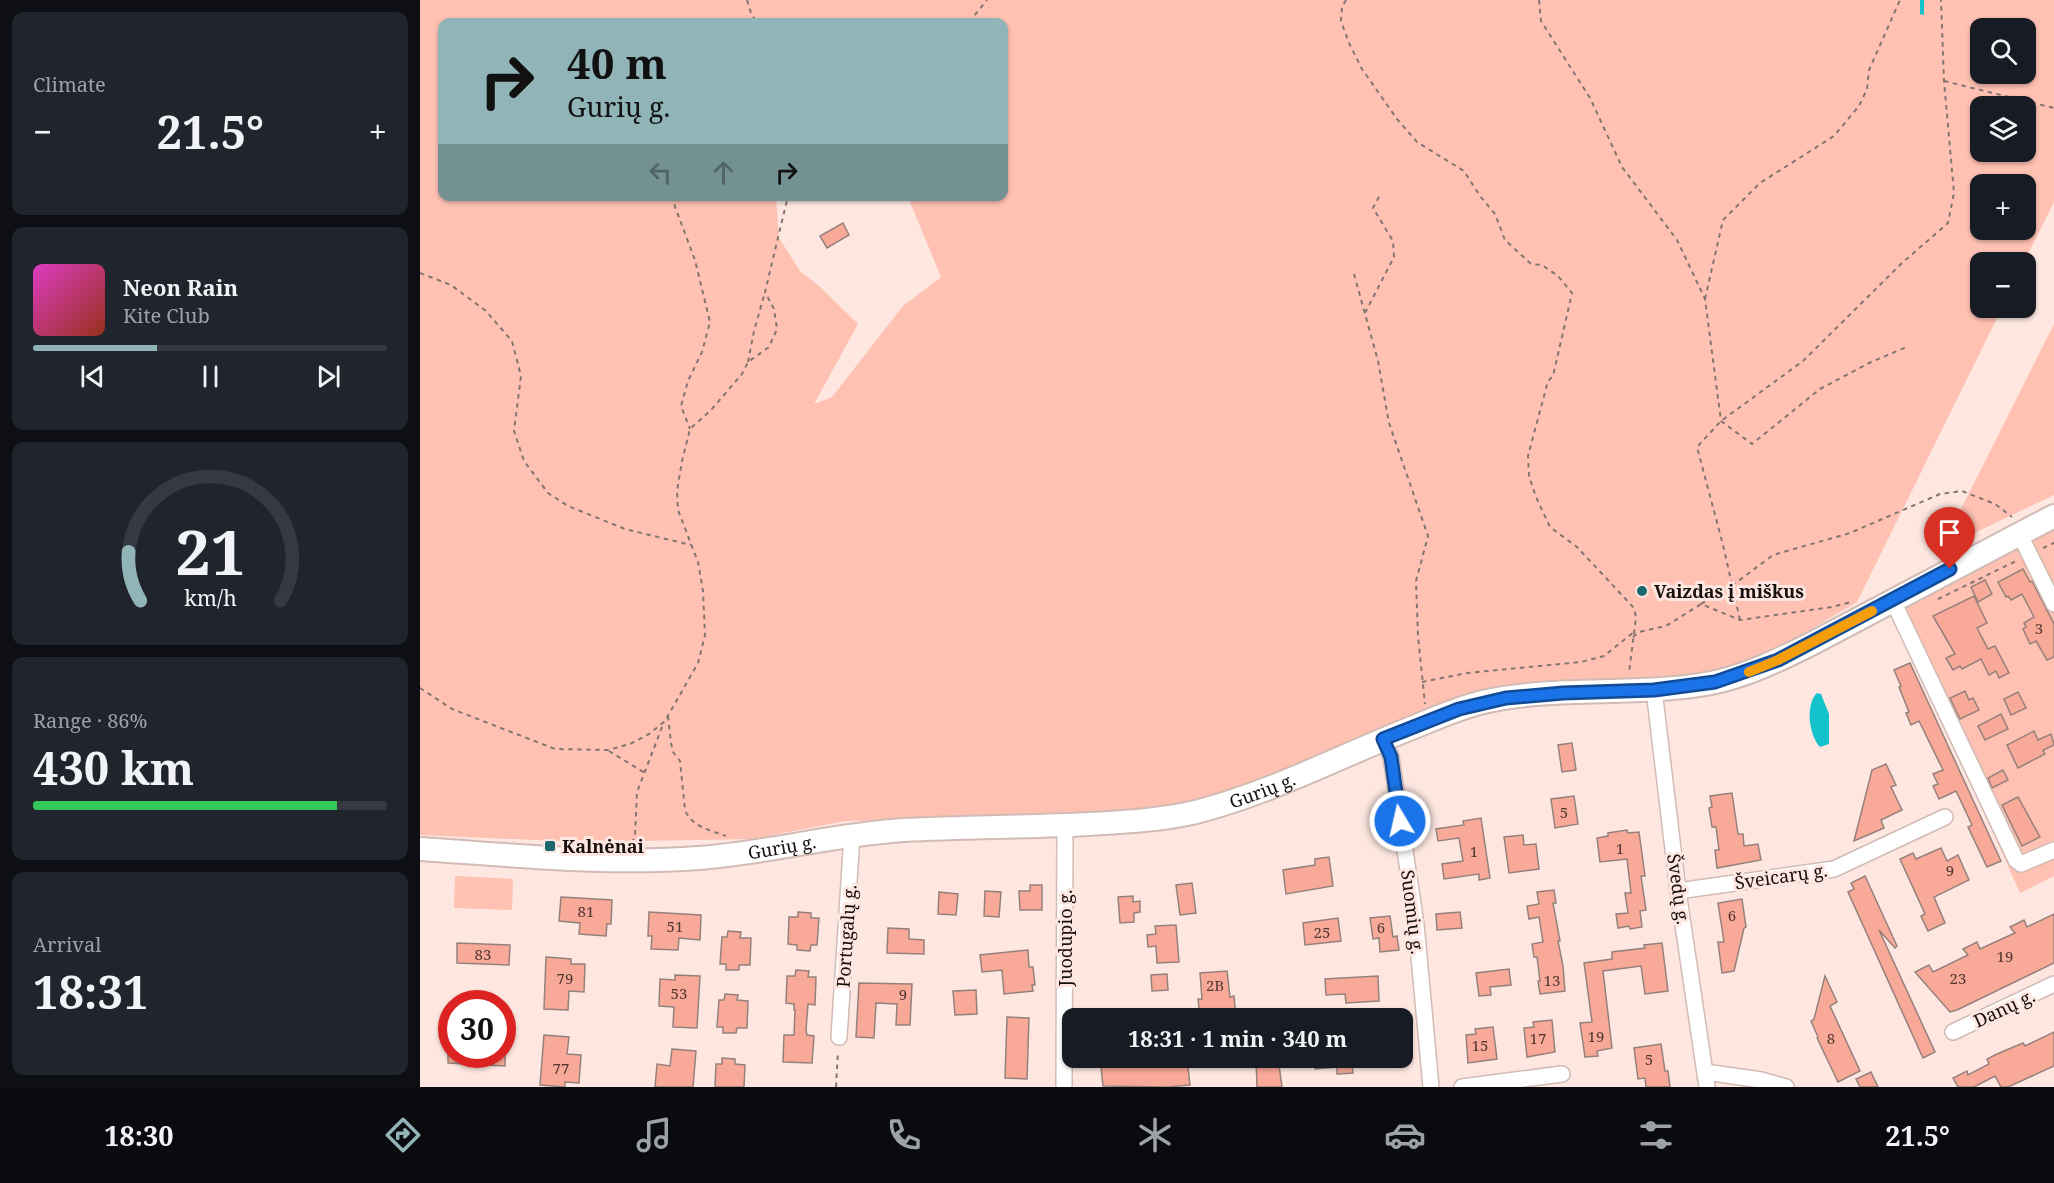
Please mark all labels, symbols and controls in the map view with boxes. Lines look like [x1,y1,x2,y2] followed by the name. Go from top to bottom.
[1970,18,2036,318] map controls
[1970,18,2036,84] button: search
[567,34,667,91] text: 40 m
[468,42,546,120] icon: right
[33,71,106,98] text: Climate
[567,88,670,125] text: Gurių g.
[1970,96,2036,162] button: layers
[157,101,264,162] text: 21.5°
[33,109,52,154] text: −
[369,109,387,154] text: +
[644,156,677,189] icon: left
[707,156,740,189] icon: ahead
[770,156,803,189] icon: right
[1970,174,2036,240] button: +
[1970,252,2036,318] button: −
[123,272,238,302] text: Neon Rain
[123,302,210,329] text: Kite Club
[76,360,109,393] icon: previous
[194,360,227,393] icon: pause
[312,360,345,393] icon: next
[1924,507,1975,569] pin
[175,508,245,593] text: 21
[1933,516,1966,549] icon: arrive
[1654,579,1804,603] place label: Vaizdas į miškus
[184,583,237,612] text: km/h
[1635,584,1649,598] marker: Vaizdas į miškus
[2035,618,2043,638] house number: 3
[33,707,147,734] text: Range · 86%
[33,737,194,798] text: 430 km
[1226,767,1299,814] street label: Gurių g.
[1368,789,1432,853] position arrow
[1560,802,1568,822] house number: 5
[746,829,818,864] street label: Gurių g.
[562,834,644,858] place label: Kalnėnai
[1616,838,1624,858] house number: 1
[543,839,557,853] marker: Kalnėnai
[1470,841,1478,861] house number: 1
[1662,852,1696,926] street label: Švedų g.
[1733,858,1829,894] street label: Šveicarų g.
[1946,860,1954,880] house number: 9
[1396,869,1430,955] street label: Suomių g.
[830,884,862,988] street label: Portugalų g.
[1053,890,1077,987] street label: Juodupio g.
[578,901,594,921] house number: 81
[1728,905,1736,925] house number: 6
[667,916,683,936] house number: 51
[1377,917,1385,937] house number: 6
[1314,922,1330,942] house number: 25
[33,931,101,958] text: Arrival
[475,944,491,964] house number: 83
[1997,946,2013,966] house number: 19
[33,961,148,1022] text: 18:31
[557,968,573,988] house number: 79
[1950,968,1966,988] house number: 23
[1544,970,1560,990] house number: 13
[1206,975,1224,995] house number: 2B
[671,983,687,1003] house number: 53
[1969,983,2039,1033] street label: Danų g.
[899,984,907,1004] house number: 9
[438,990,516,1068] speed limit sign: 30
[1128,1023,1347,1053] text: 18:31 · 1 min · 340 m
[1588,1026,1604,1046] house number: 19
[1530,1028,1546,1048] house number: 17
[1827,1028,1835,1048] house number: 8
[1472,1035,1488,1055] house number: 15
[1645,1049,1653,1069] house number: 5
[553,1058,569,1078] house number: 77
[382,1114,424,1156] icon: directions
[633,1114,675,1156] icon: music
[883,1114,925,1156] icon: phone
[1134,1114,1176,1156] icon: climate
[1384,1114,1426,1156] icon: car
[1635,1114,1677,1156] icon: filters
[104,1117,174,1154] text: 18:30
[1885,1117,1950,1154] text: 21.5°

